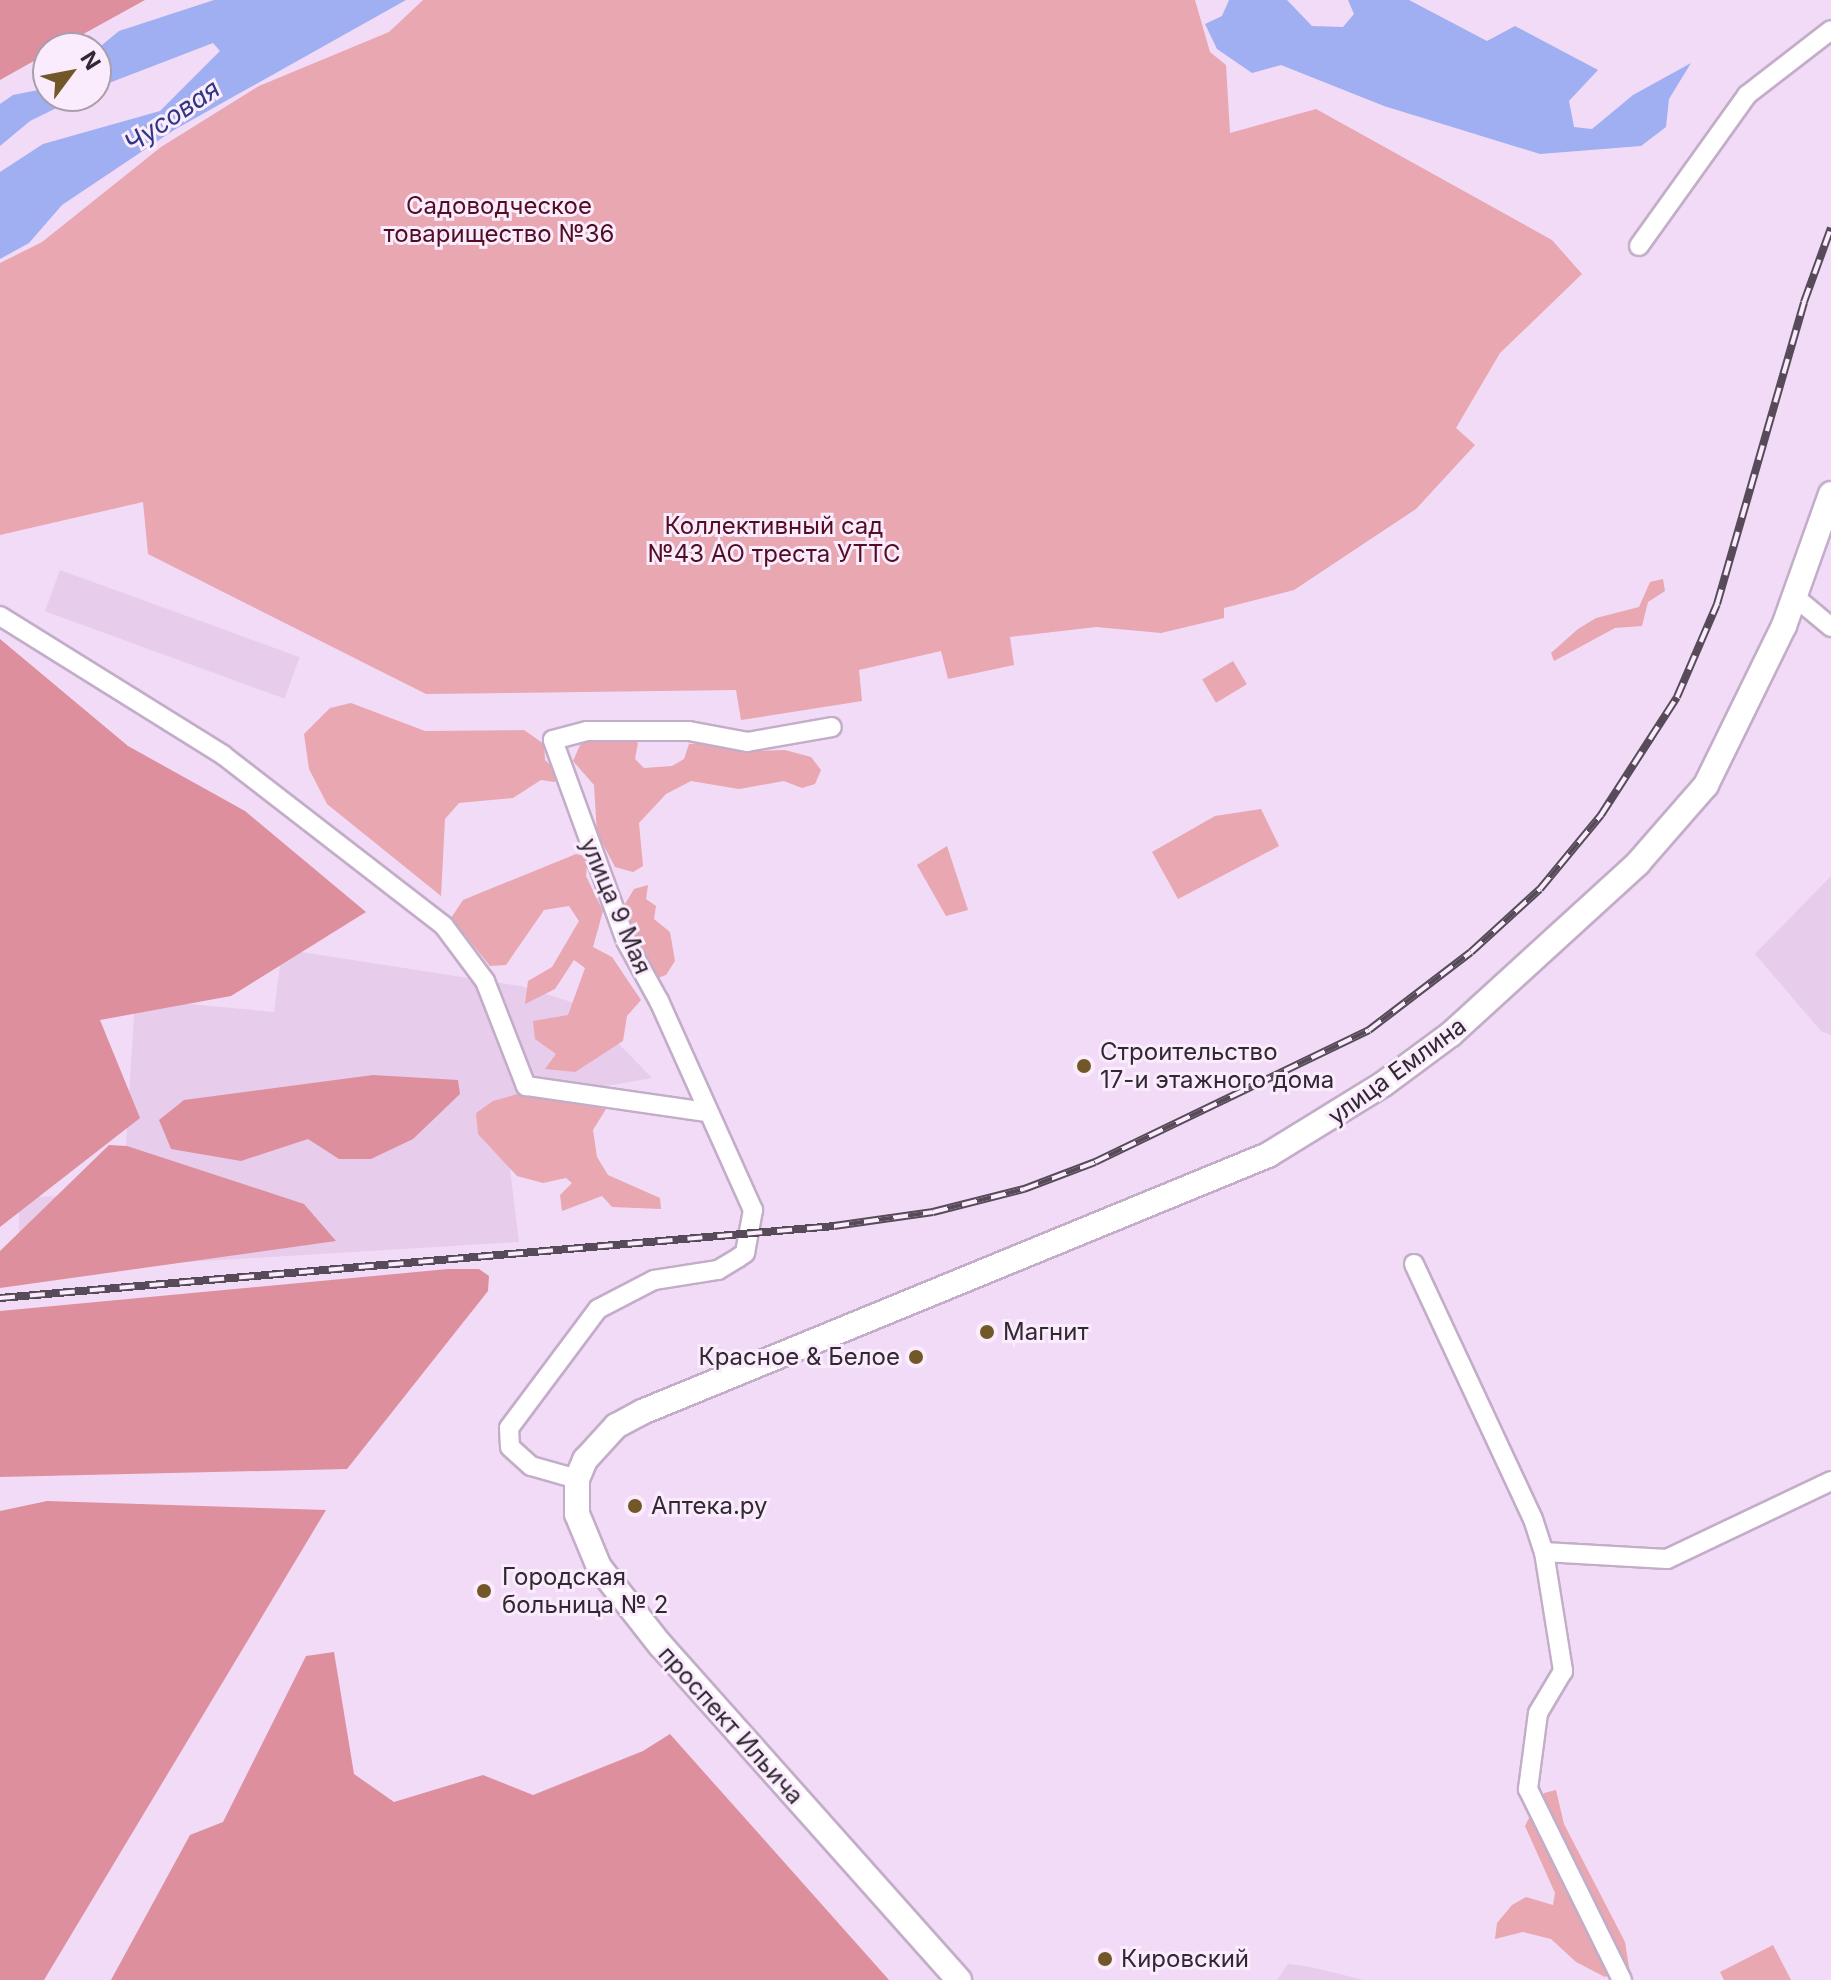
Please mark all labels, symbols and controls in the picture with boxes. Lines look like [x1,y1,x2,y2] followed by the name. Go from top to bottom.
[32,32,112,112] north arrow
[75,46,106,74] text: N
[119,73,225,159] water label: Чусовая
[384,192,614,248] park label: Садоводческое товарищество №36
[648,512,900,568] park label: Коллективный сад №43 АО треста УТТС
[574,834,658,978] street label: улица 9 Мая
[1322,1011,1472,1131] street label: улица Емлина
[1100,1038,1334,1094] place label: Строительство 17-и этажного дома
[1075,1057,1093,1075] marker: Строительство 17-и этажного дома
[1003,1318,1089,1346] place label: Магнит
[978,1323,996,1341] marker: Магнит
[699,1343,900,1371] place label: Красное & Белое
[907,1348,925,1366] marker: Красное & Белое
[651,1492,768,1520] place label: Аптека.ру
[626,1497,644,1515] marker: Аптека.ру
[502,1563,668,1619] place label: Городская больница № 2
[473,1580,495,1602] marker: Городская больница № 2
[652,1640,810,1810] street label: проспект Ильича
[1121,1945,1249,1973] place label: Кировский
[1096,1950,1114,1968] marker: Кировский

